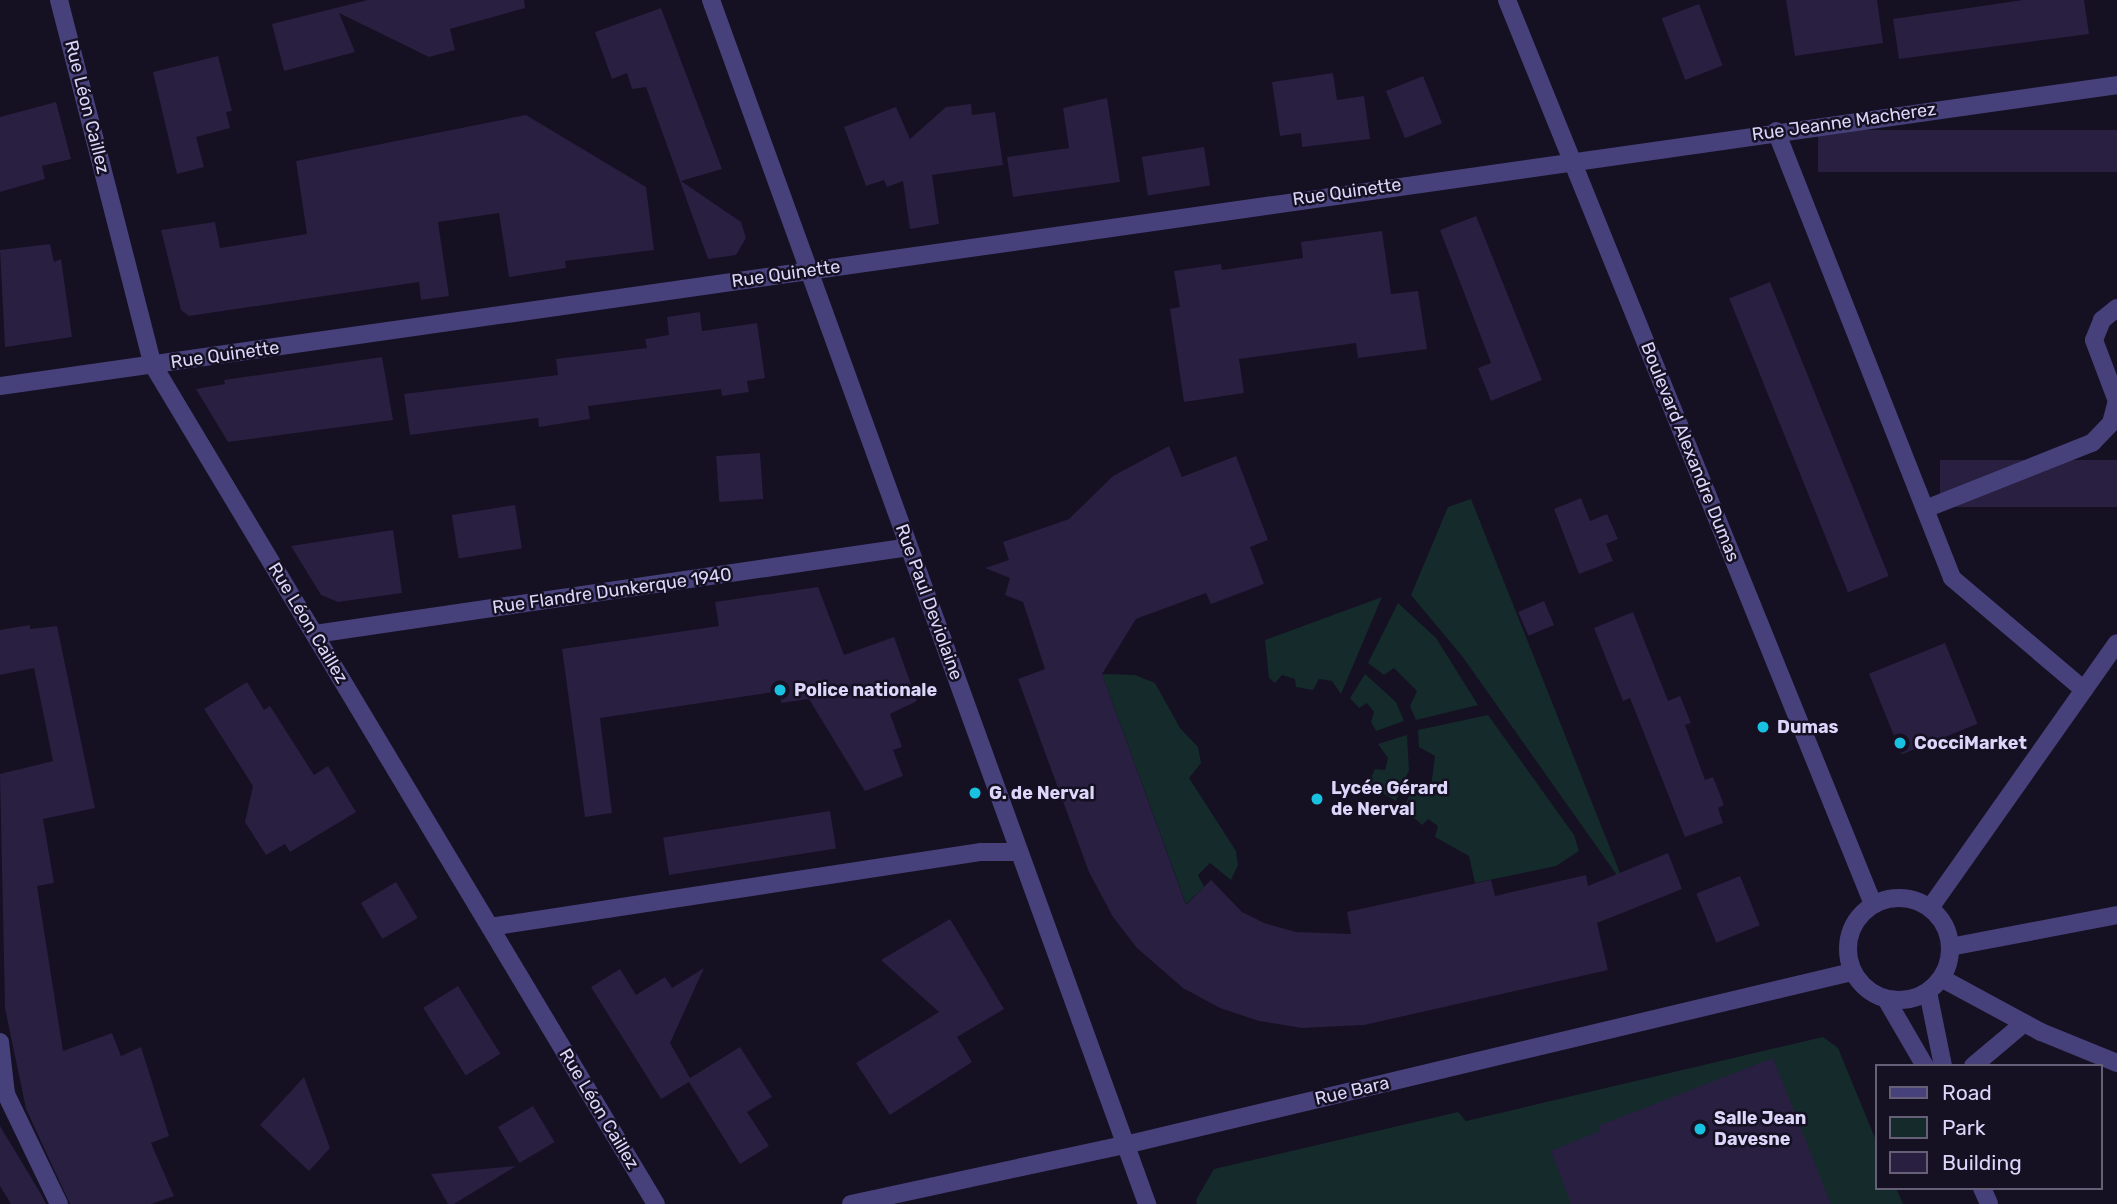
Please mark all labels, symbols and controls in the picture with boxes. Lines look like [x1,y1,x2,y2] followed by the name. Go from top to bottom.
[60,38,114,176] street label: Rue Léon Caillez
[1750,98,1938,146] street label: Rue Jeanne Macherez
[1291,174,1403,210] street label: Rue Quinette
[730,256,842,292] street label: Rue Quinette
[169,337,281,373] street label: Rue Quinette
[1636,339,1744,565] street label: Boulevard Alexandre Dumas
[891,521,967,683] street label: Rue Paul Deviolaine
[263,559,353,687] street label: Rue Léon Caillez
[491,564,733,618] street label: Rue Flandre Dunkerque 1940
[794,679,937,701] place label: Police nationale
[772,682,788,698] marker: Police nationale
[1777,716,1838,738] place label: Dumas
[1755,719,1771,735] marker: Dumas
[1914,732,2027,754] place label: CocciMarket
[1892,735,1908,751] marker: CocciMarket
[1331,778,1448,820] place label: Lycée Gérard de Nerval
[989,782,1095,804] place label: G. de Nerval
[967,785,983,801] marker: G. de Nerval
[1309,791,1325,807] marker: Lycée Gérard de Nerval
[554,1045,644,1173] street label: Rue Léon Caillez
[1876,1064,2103,1190] legend
[1313,1072,1391,1110] street label: Rue Bara
[1942,1080,1992,1105] text: Road
[1714,1108,1806,1150] place label: Salle Jean Davesne
[1942,1115,1986,1140] text: Park
[1692,1121,1708,1137] marker: Salle Jean Davesne
[1942,1150,2022,1175] text: Building

